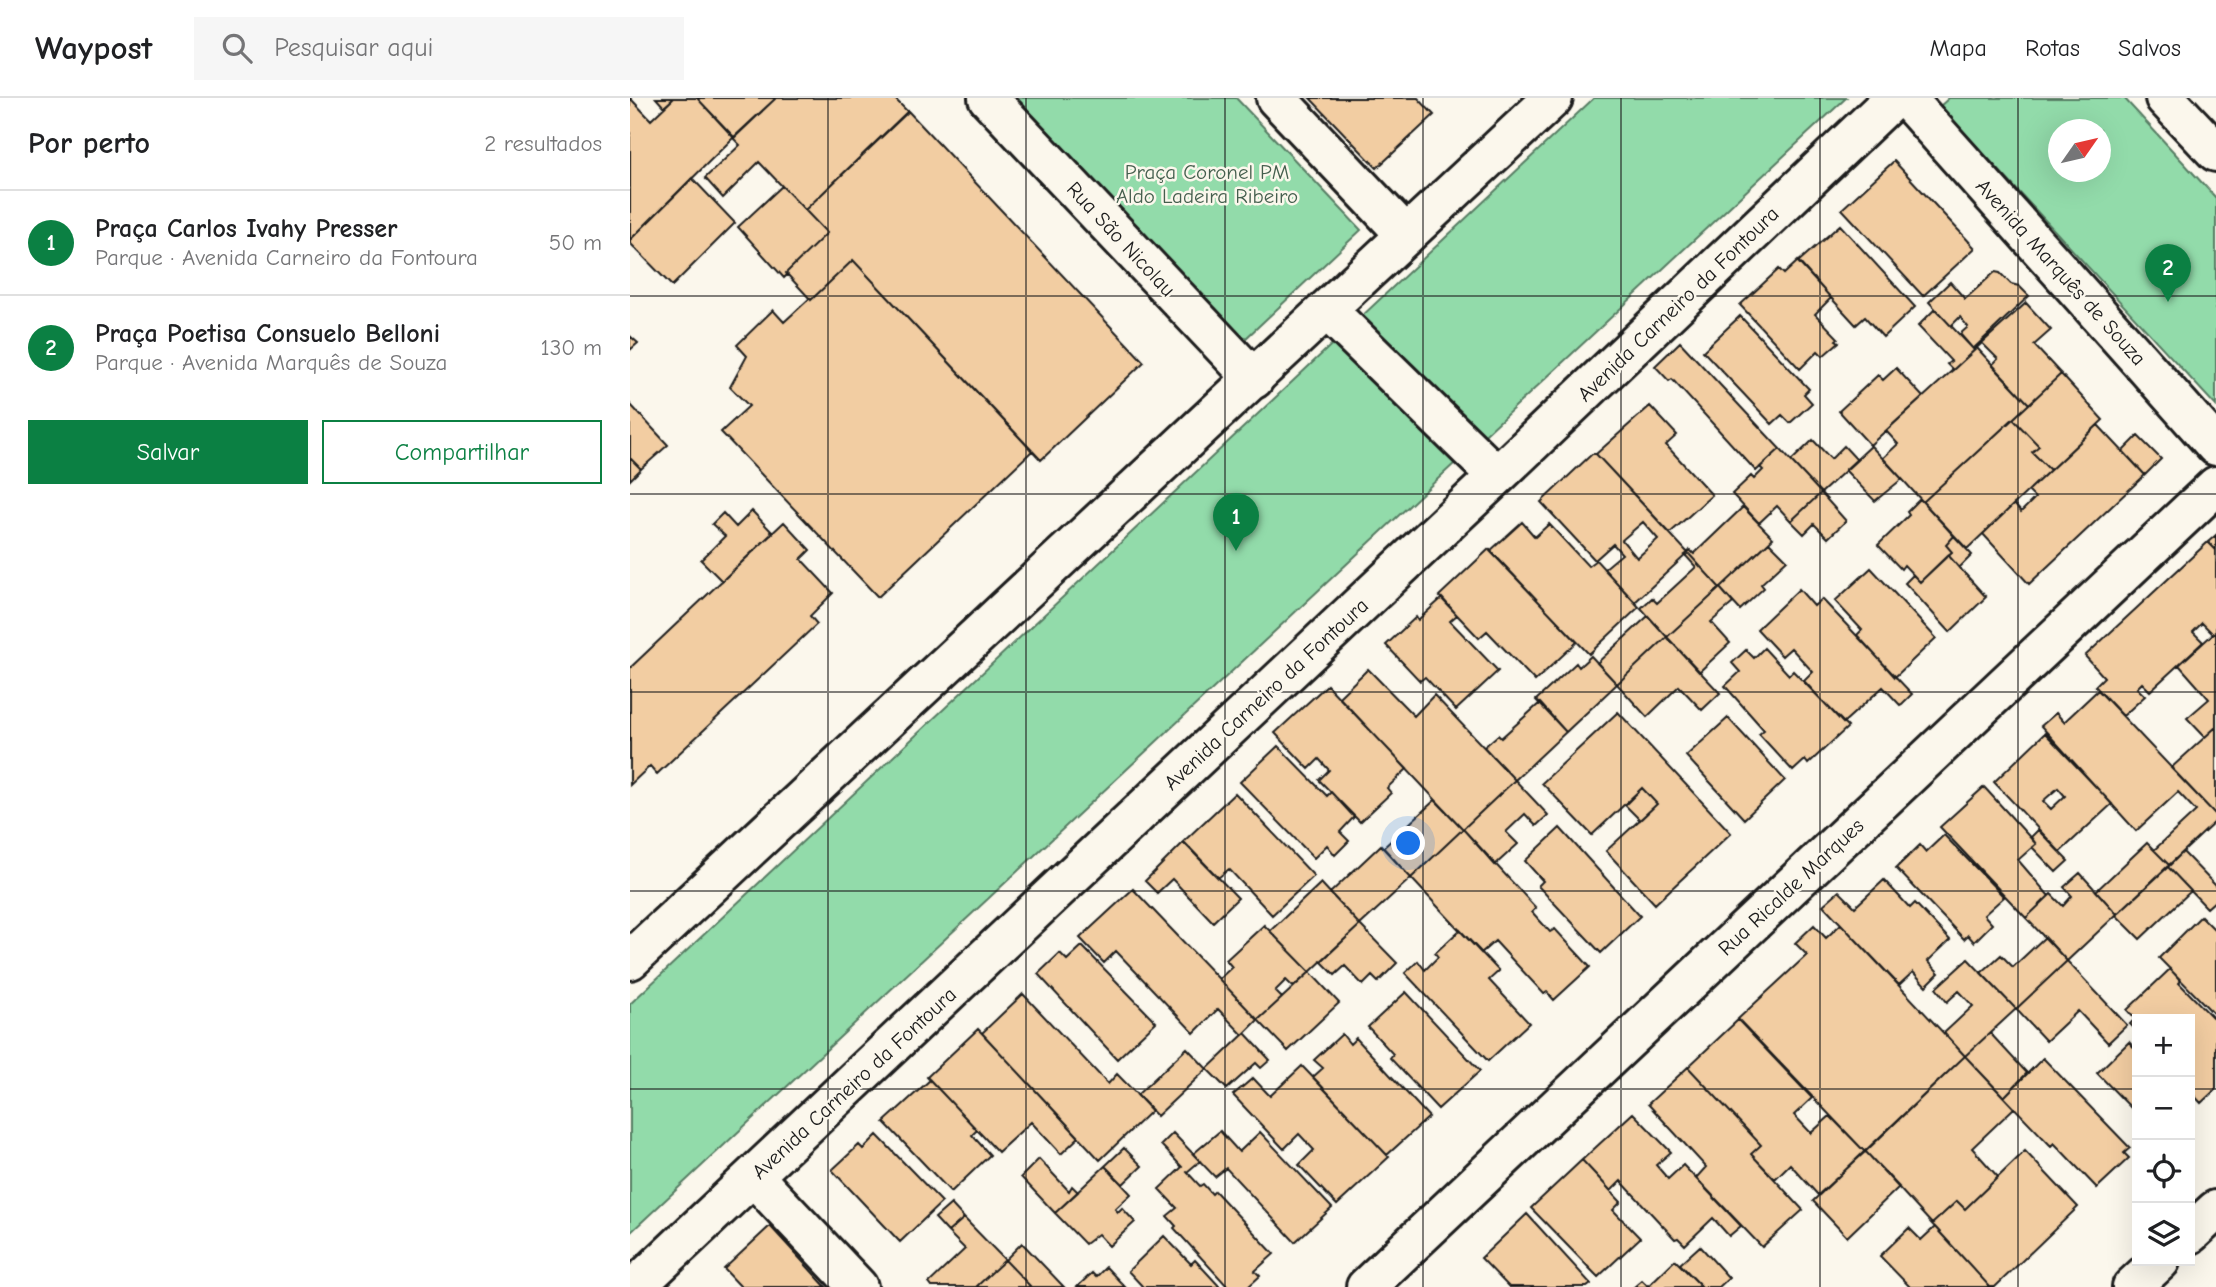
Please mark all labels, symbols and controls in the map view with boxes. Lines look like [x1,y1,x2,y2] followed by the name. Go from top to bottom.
[194,17,684,80] search box
[35,29,152,67] text: Waypost
[218,29,256,67] icon: search
[274,33,433,63] text: Pesquisar aqui
[1929,34,1987,62] text: Mapa
[2025,34,2080,62] text: Rotas
[2118,34,2181,62] text: Salvos
[2048,119,2111,182] north arrow
[28,126,150,161] text: Por perto
[484,130,602,157] text: 2 resultados
[1116,160,1298,208] park label: Praça Coronel PM Aldo Ladeira Ribeiro
[1971,174,2151,370] street label: Avenida Marquês de Souza
[1062,177,1180,301] street label: Rua São Nicolau
[1572,202,1784,406] street label: Avenida Carneiro da Fontoura
[95,214,398,244] text: Praça Carlos Ivahy Presser
[46,229,56,256] text: 1
[549,229,602,256] text: 50 m
[95,244,478,271] text: Parque · Avenida Carneiro da Fontoura
[2145,244,2191,302] pin: 2
[95,319,440,349] text: Praça Poetisa Consuelo Belloni
[45,334,57,361] text: 2
[541,334,602,361] text: 130 m
[95,349,447,376] text: Parque · Avenida Marquês de Souza
[28,420,308,484] button: Salvar
[322,420,602,484] button: Compartilhar
[1213,493,1259,551] pin: 1
[1159,593,1373,795] street label: Avenida Carneiro da Fontoura
[1713,813,1869,961] street label: Rua Ricalde Marques
[1391,826,1425,860] your location
[747,982,961,1184] street label: Avenida Carneiro da Fontoura
[2132,1014,2195,1266] map controls
[2132,1014,2195,1077] button: +
[2132,1077,2195,1140] button: −
[2132,1140,2195,1203] button: locate
[2132,1203,2195,1266] button: layers

